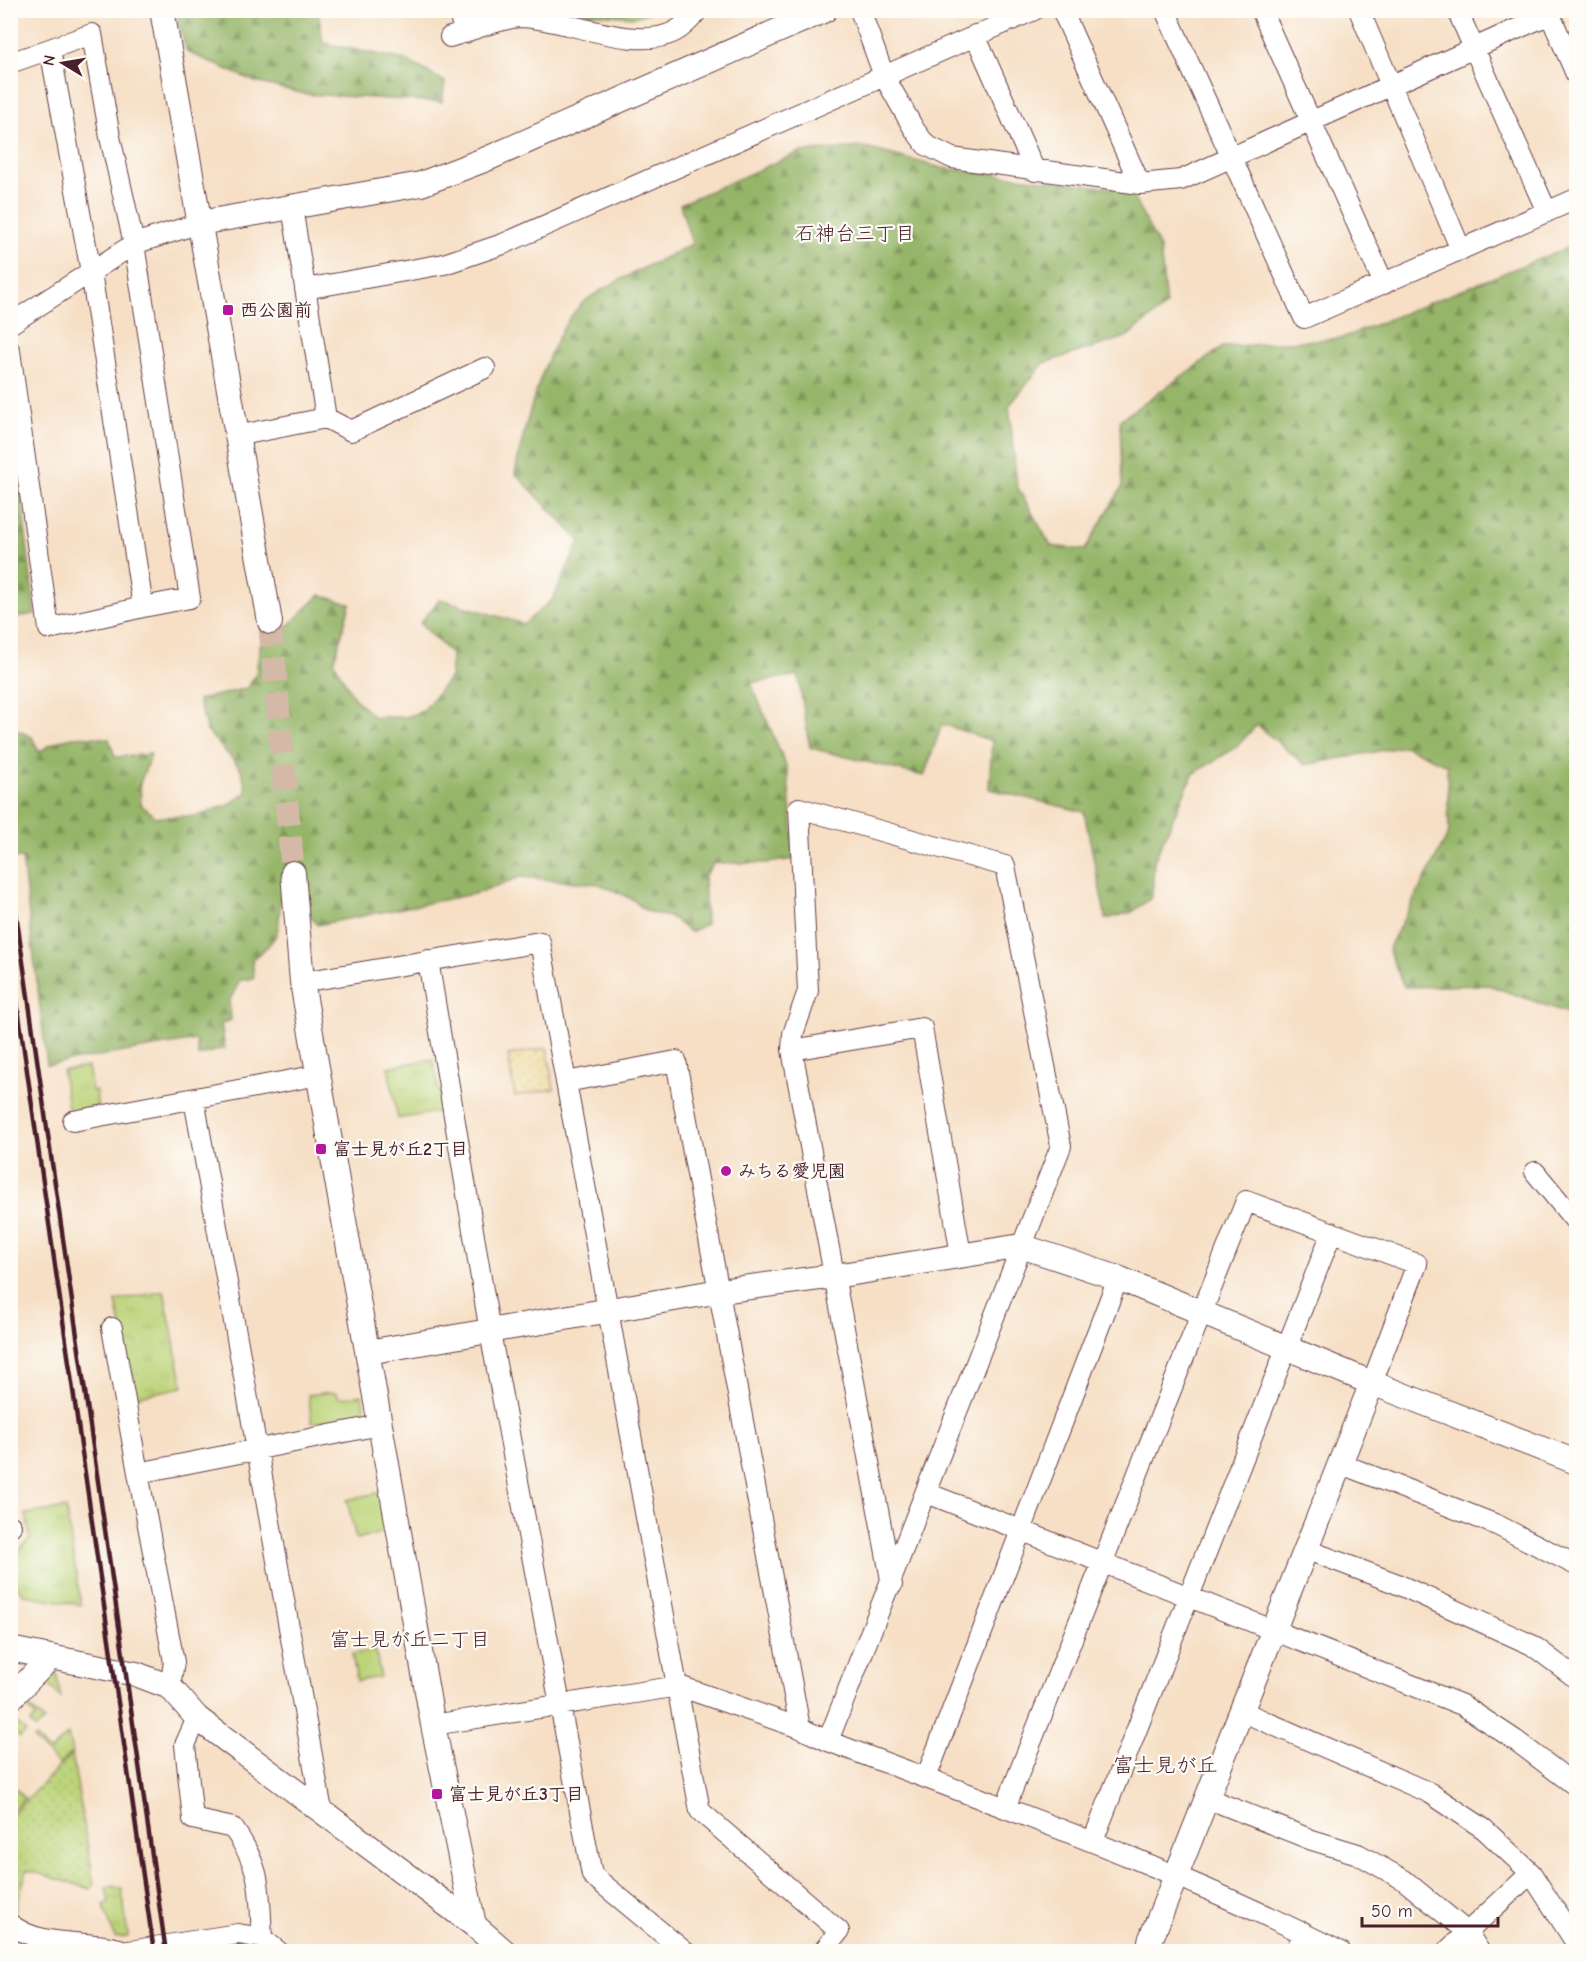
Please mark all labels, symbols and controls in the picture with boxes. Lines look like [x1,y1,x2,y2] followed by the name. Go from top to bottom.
[33,33,93,93] north arrow
[39,53,59,67] text: N
[795,222,915,245] district label: 石神台三丁目
[240,300,312,321] place label: 西公園前
[221,303,235,317] marker: 西公園前
[333,1139,468,1160] place label: 富士見が丘2丁目
[314,1142,328,1156] marker: 富士見が丘2丁目
[738,1161,846,1182] place label: みちる愛児園
[719,1164,733,1178] marker: みちる愛児園
[330,1628,490,1651] district label: 富士見が丘二丁目
[1113,1753,1218,1777] district label: 富士見が丘
[449,1784,584,1805] place label: 富士見が丘3丁目
[430,1787,444,1801] marker: 富士見が丘3丁目
[1362,1890,1498,1928] scale bar
[1371,1901,1413,1922] text: 50 m

